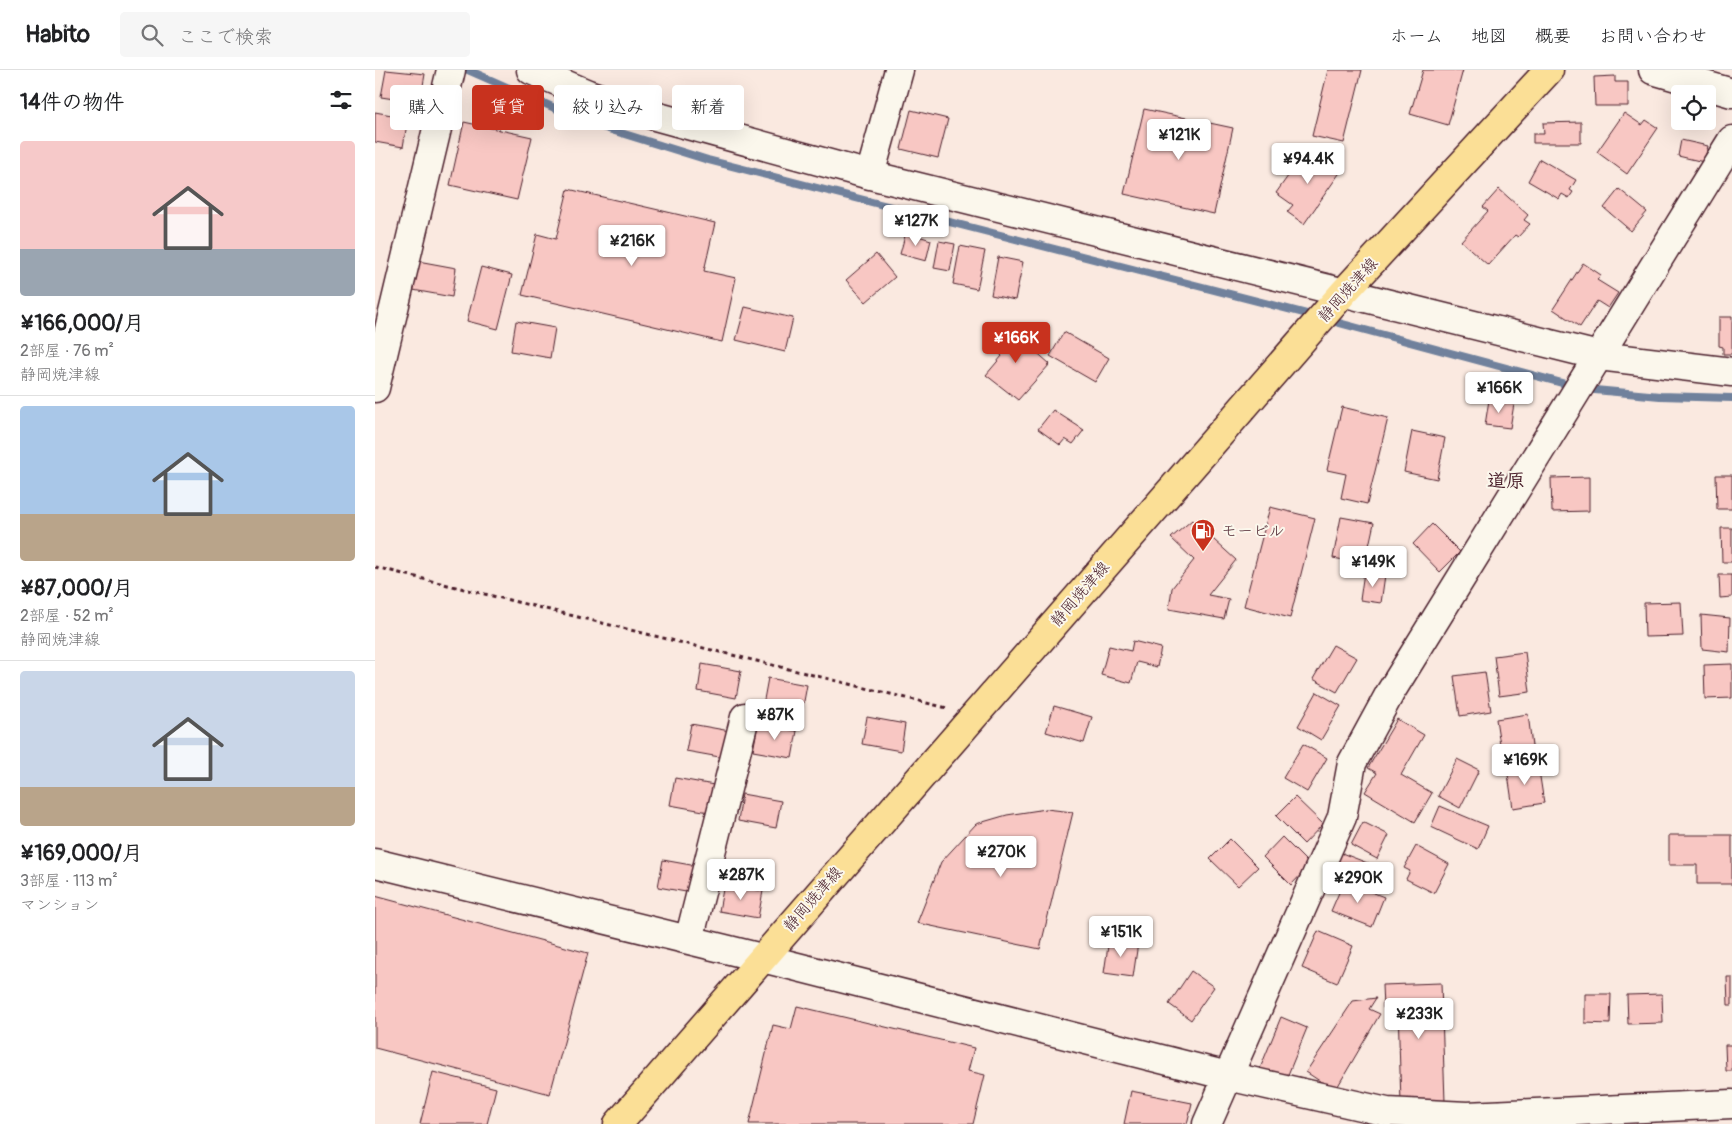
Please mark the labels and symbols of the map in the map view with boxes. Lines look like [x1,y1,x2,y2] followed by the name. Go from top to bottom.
[1144,118,1214,161] pin: ¥121K
[1267,142,1349,185] pin: ¥94.4K
[881,204,951,247] pin: ¥127K
[597,224,667,267] pin: ¥216K
[1314,254,1382,326] street label: 静岡焼津線
[981,322,1051,364] pin: ¥166K
[1464,372,1534,414] pin: ¥166K
[1487,469,1525,493] district label: 道原
[1190,518,1216,552] fuel station icon: モービル
[1221,521,1285,541] place label: モービル
[1338,546,1408,588] pin: ¥149K
[1046,557,1114,631] street label: 静岡焼津線
[745,698,805,741] pin: ¥87K
[1490,744,1560,786] pin: ¥169K
[966,836,1036,878] pin: ¥270K
[706,858,776,901] pin: ¥287K
[779,862,847,936] street label: 静岡焼津線
[1323,862,1393,904] pin: ¥290K
[1086,916,1156,958] pin: ¥151K
[1384,998,1454,1040] pin: ¥233K

